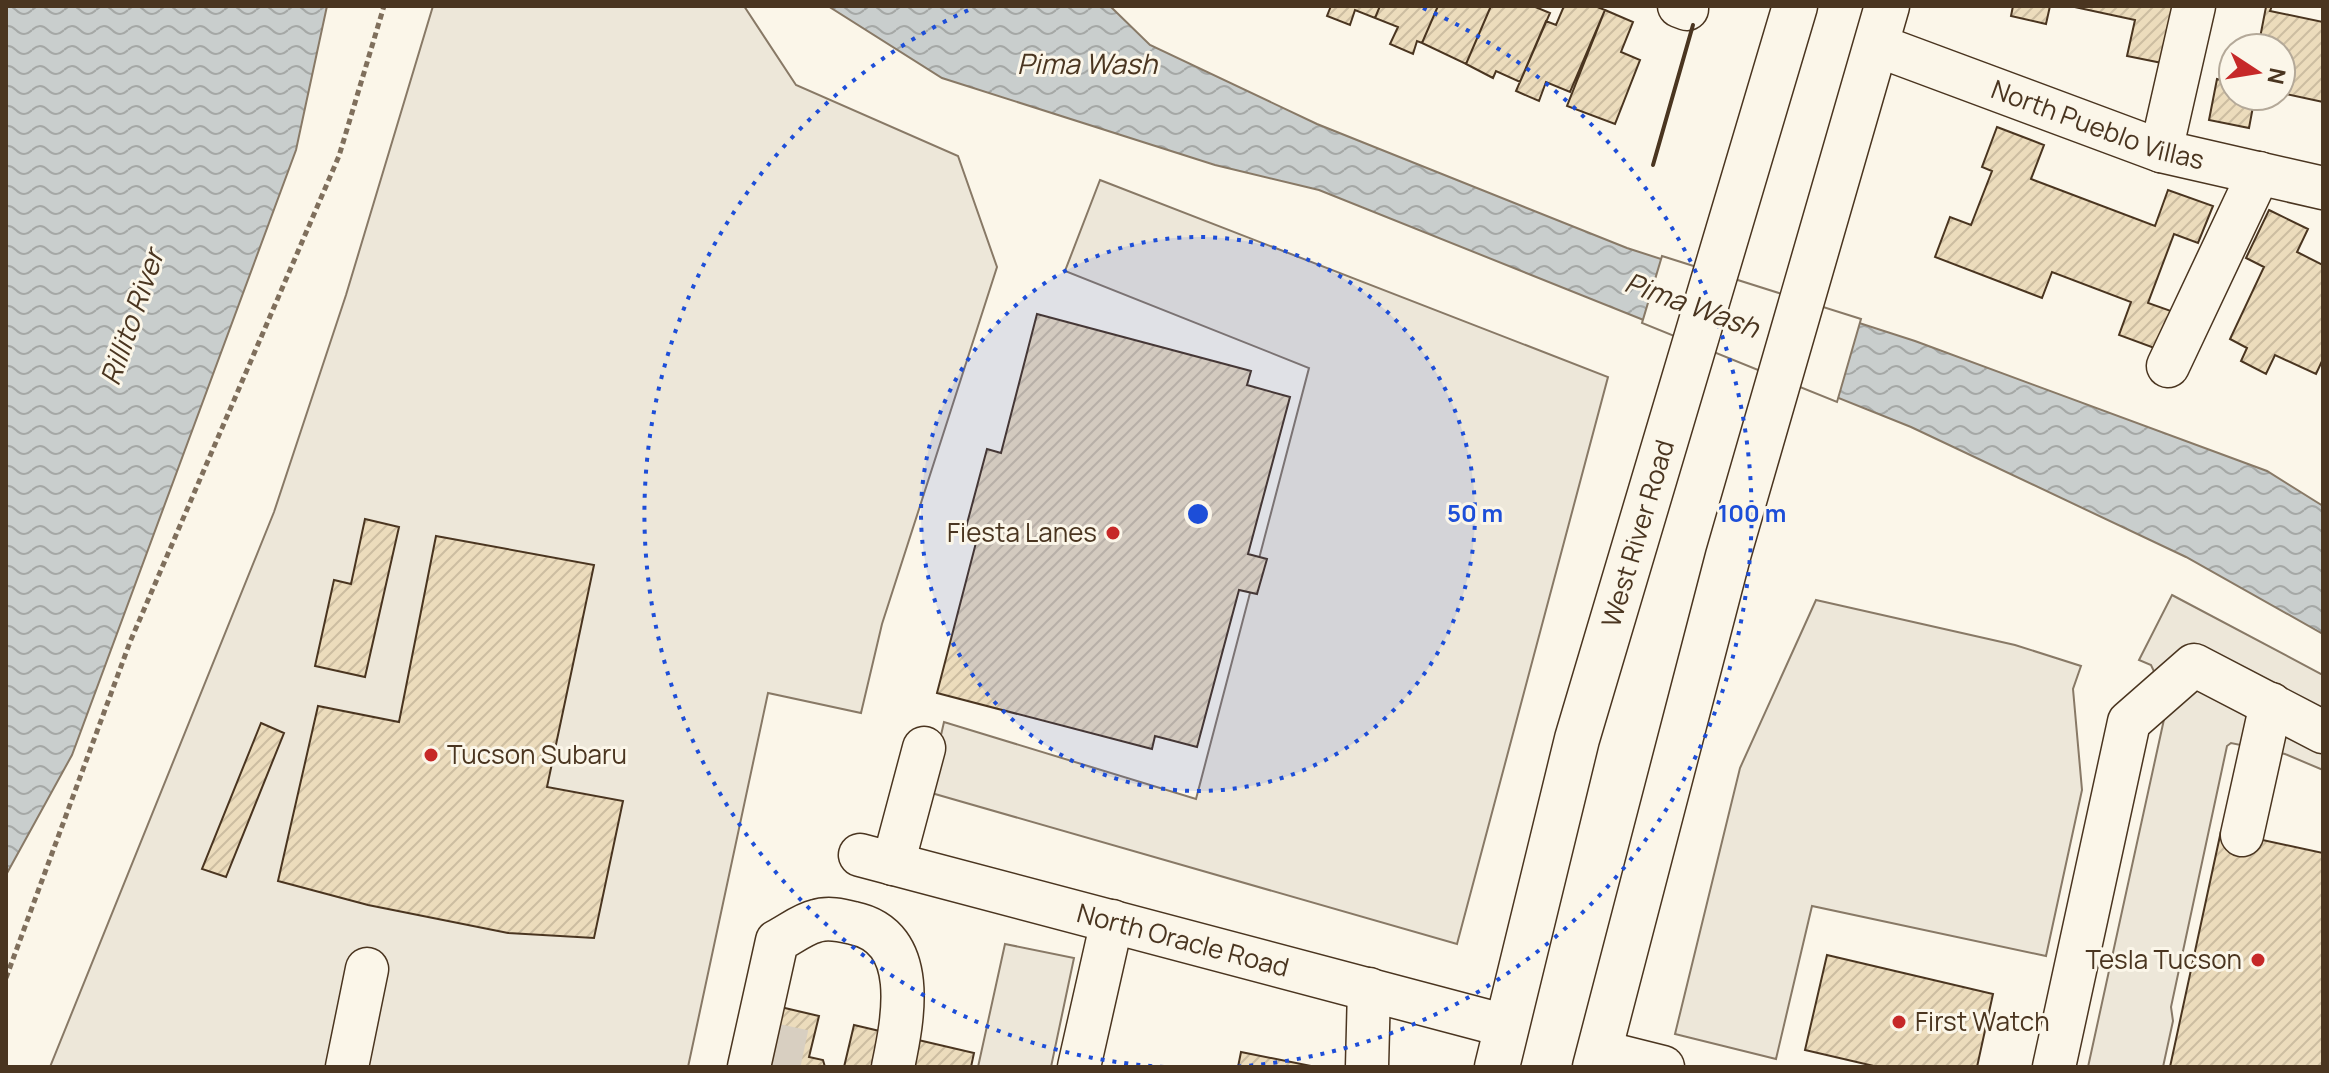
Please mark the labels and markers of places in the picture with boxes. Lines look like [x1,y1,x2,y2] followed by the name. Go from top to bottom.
[1184,500,1212,528] centre of rings
[947,514,1097,550] place label: Fiesta Lanes
[1104,524,1122,542] marker: Fiesta Lanes
[447,736,627,772] place label: Tucson Subaru
[422,746,440,764] marker: Tucson Subaru
[2085,941,2242,977] place label: Tesla Tucson
[2249,951,2267,969] marker: Tesla Tucson
[1915,1003,2050,1039] place label: First Watch
[1890,1013,1908,1031] marker: First Watch

